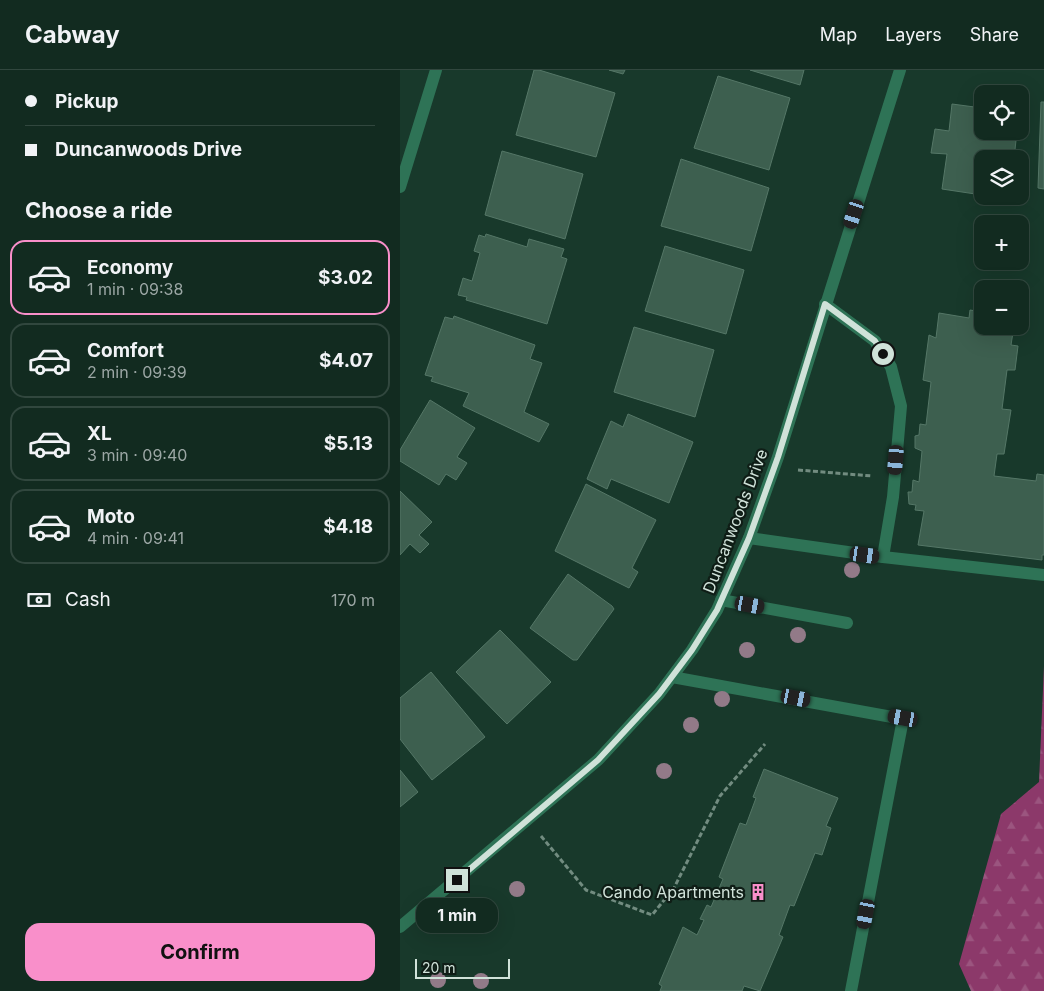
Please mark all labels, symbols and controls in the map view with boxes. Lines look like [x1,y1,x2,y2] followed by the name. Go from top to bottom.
[25,20,120,49] text: Cabway
[820,24,857,45] text: Map
[885,24,942,45] text: Layers
[970,24,1019,45] text: Share
[974,85,1029,335] map controls
[974,85,1029,140] button: locate
[55,90,118,113] text: Pickup
[55,138,242,161] text: Duncanwoods Drive
[974,150,1029,205] button: layers
[25,197,173,223] text: Choose a ride
[842,197,865,231] car
[974,215,1029,270] button: +
[27,255,72,300] icon: car
[87,256,173,279] text: Economy
[318,266,373,289] text: $3.02
[87,279,183,299] text: 1 min · 09:38
[974,280,1029,335] button: −
[27,338,72,383] icon: car
[87,339,164,362] text: Comfort
[872,343,894,365] route start
[319,349,373,372] text: $4.07
[87,362,187,382] text: 2 min · 09:39
[27,421,72,466] icon: car
[87,422,112,445] text: XL
[324,432,373,455] text: $5.13
[887,444,904,476] car
[87,445,187,465] text: 3 min · 09:40
[698,446,772,596] street label: Duncanwoods Drive
[27,504,72,549] icon: car
[87,505,135,528] text: Moto
[323,515,373,538] text: $4.18
[87,528,184,548] text: 4 min · 09:41
[849,545,880,565] car
[25,586,53,614] icon: cash
[65,588,111,611] text: Cash
[331,590,375,610] text: 170 m
[733,595,766,615] car
[779,688,812,708] car
[886,708,919,728] car
[446,869,468,891] route end
[602,882,744,902] place label: Cando Apartments
[748,882,768,902] building icon: Cando Apartments
[416,898,498,932] callout: 1 min
[855,898,876,930] car
[437,905,477,925] text: 1 min
[25,923,375,981] button: Confirm
[415,956,510,979] scale bar
[422,959,456,976] text: 20 m

